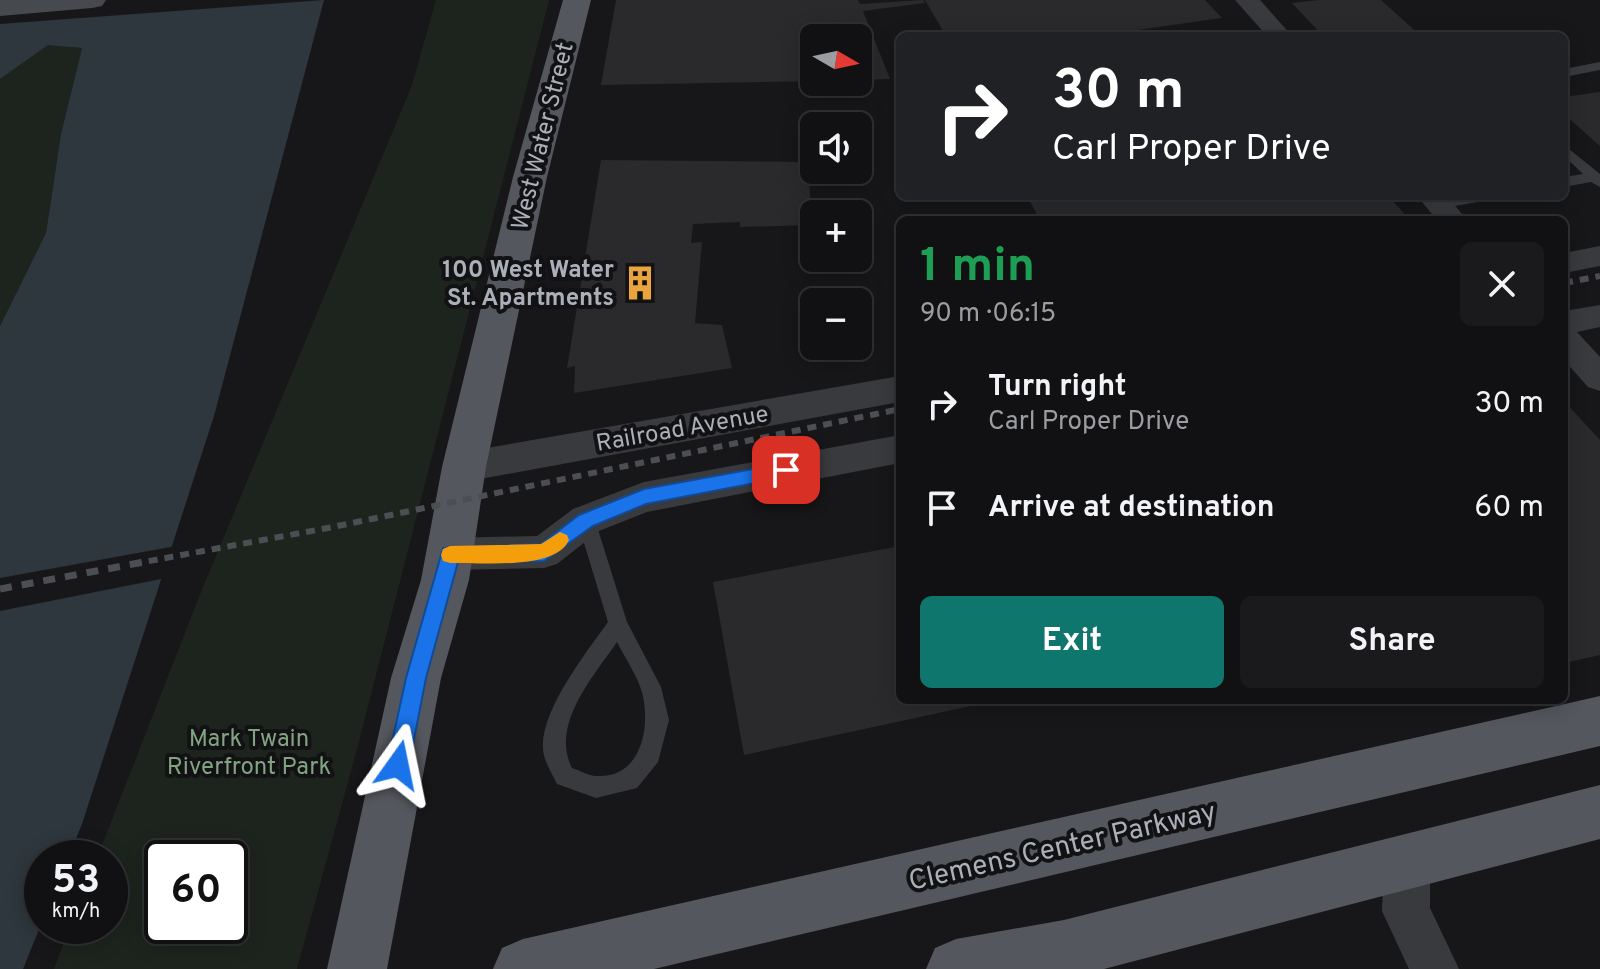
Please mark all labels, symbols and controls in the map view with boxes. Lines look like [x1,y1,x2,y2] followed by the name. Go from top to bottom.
[800,24,872,96] north arrow
[800,24,872,360] map controls
[506,39,582,233] street label: West Water Street
[1052,58,1185,128] text: 30 m
[920,64,1024,168] icon: right
[800,112,872,184] button: sound
[1052,127,1331,173] text: Carl Proper Drive
[800,200,872,272] button: +
[920,238,1035,298] text: 1 min
[1460,242,1544,326] button: close
[442,256,614,314] place label: 100 West Water St. Apartments
[621,264,659,302] building icon: 100 West Water St. Apartments
[800,288,872,360] button: −
[920,298,1056,331] text: 90 m · 06:15
[988,369,1126,406] text: Turn right
[920,382,964,426] icon: right
[1475,386,1544,423] text: 30 m
[594,400,771,460] street label: Railroad Avenue
[988,406,1189,439] text: Carl Proper Drive
[752,436,820,504] pin
[764,448,808,492] icon: arrive
[920,486,964,530] icon: arrive
[988,490,1274,527] text: Arrive at destination
[1474,490,1544,527] text: 60 m
[920,596,1224,688] button: Exit
[1240,596,1544,688] button: Share
[356,723,440,807] position arrow
[167,725,331,783] park label: Mark Twain Riverfront Park
[905,795,1220,901] street label: Clemens Center Parkway
[144,840,248,944] speed limit sign: 60
[52,857,100,907] text: 53
[52,899,100,925] text: km/h

